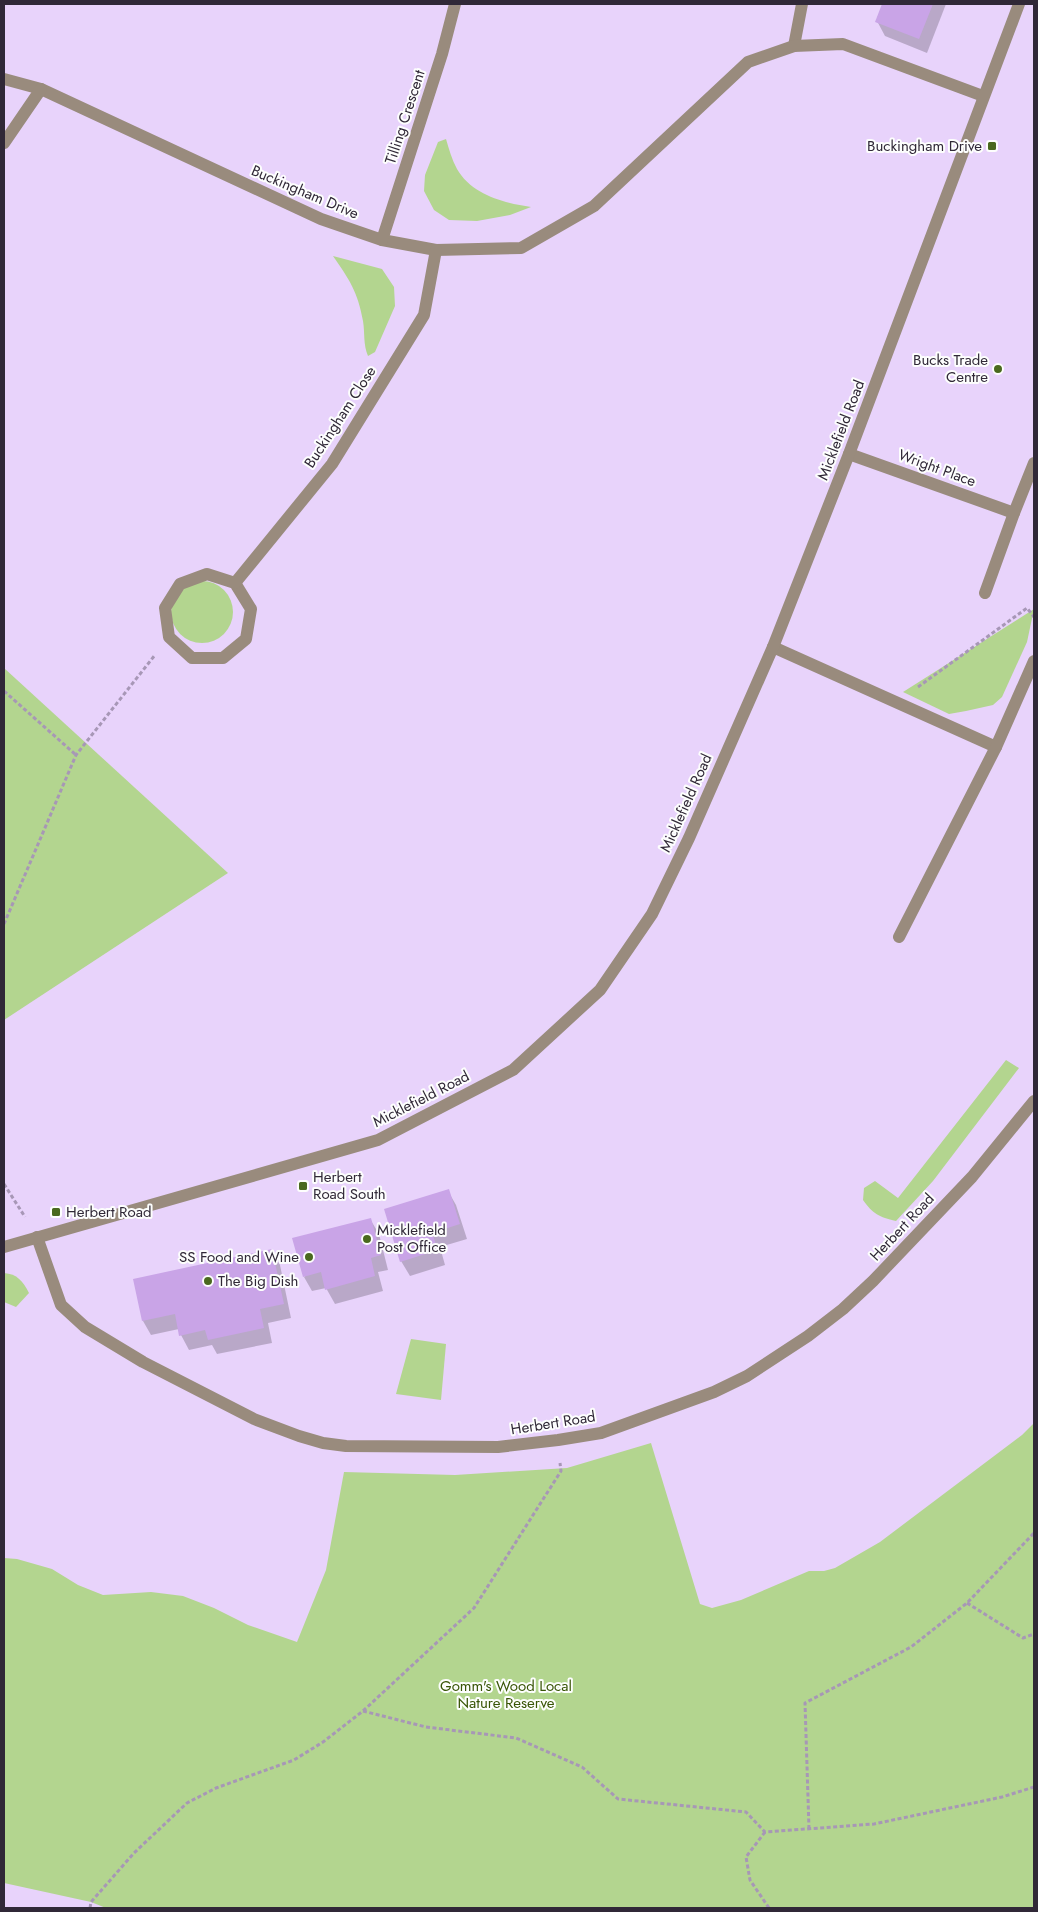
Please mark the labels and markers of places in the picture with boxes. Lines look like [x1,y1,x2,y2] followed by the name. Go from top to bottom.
[867,135,982,157] place label: Buckingham Drive
[986,140,998,152] marker: Buckingham Drive
[913,349,988,388] place label: Bucks Trade Centre
[992,363,1004,375] marker: Bucks Trade Centre
[313,1166,386,1205] place label: Herbert Road South
[297,1180,309,1192] marker: Herbert Road South
[66,1201,151,1223] place label: Herbert Road
[50,1206,62,1218] marker: Herbert Road
[377,1219,447,1258] place label: Micklefield Post Office
[361,1233,373,1245] marker: Micklefield Post Office
[179,1246,299,1268] place label: SS Food and Wine
[303,1251,315,1263] marker: SS Food and Wine
[218,1270,298,1292] place label: The Big Dish
[202,1275,214,1287] marker: The Big Dish

